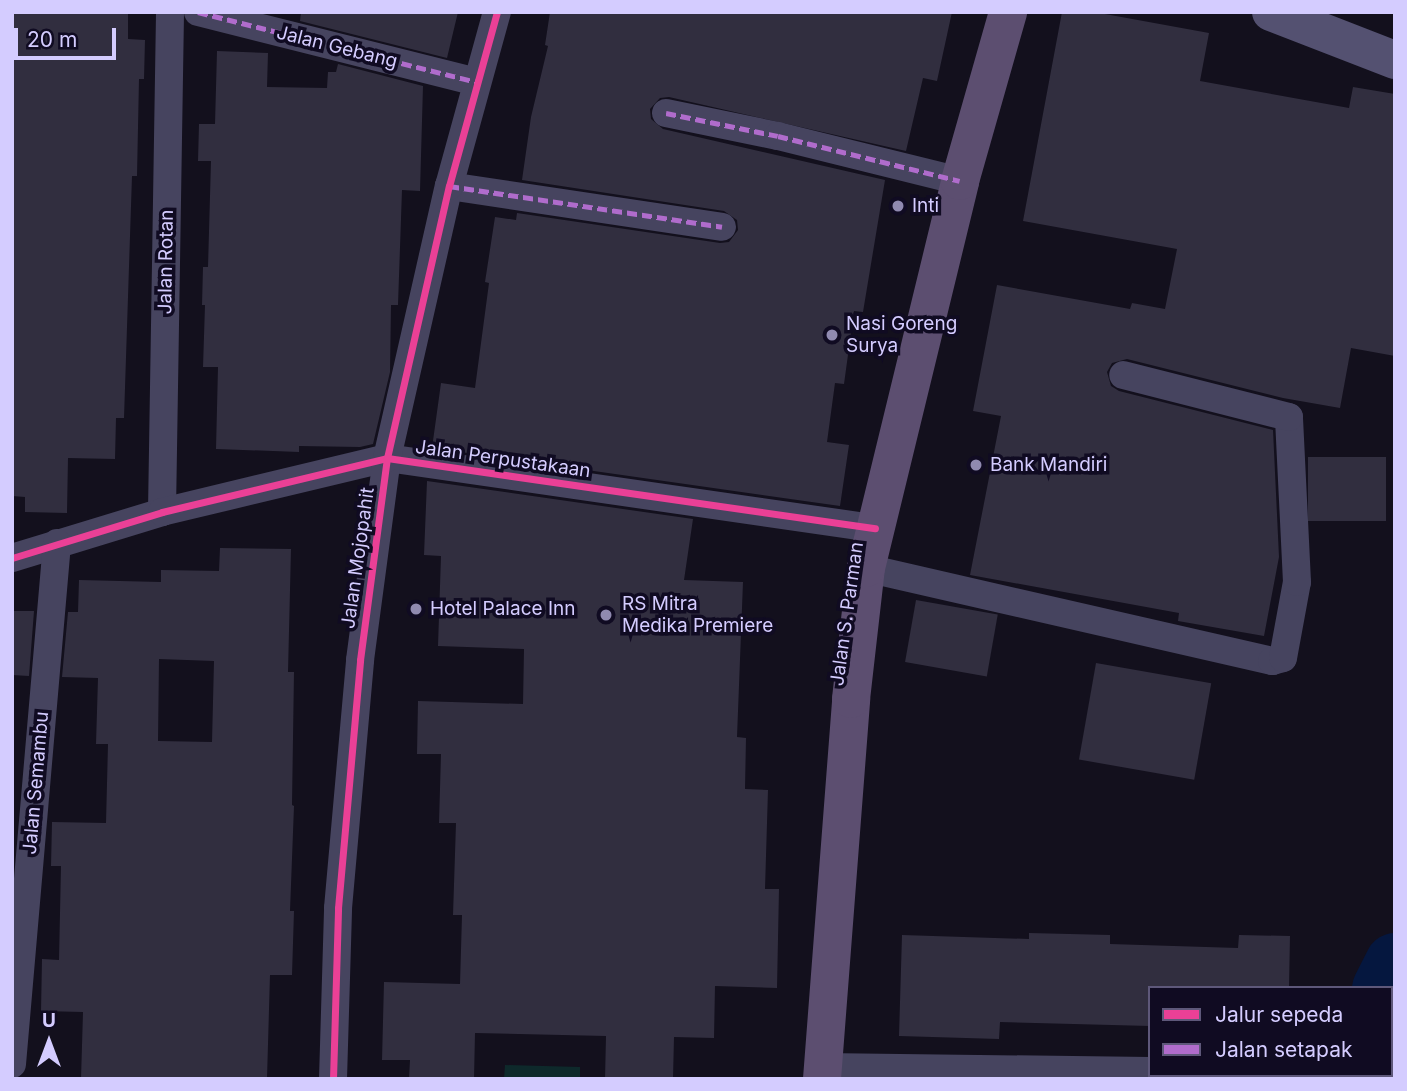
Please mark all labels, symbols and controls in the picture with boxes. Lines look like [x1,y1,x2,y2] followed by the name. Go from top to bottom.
[18,14,119,58] scale bar
[274,21,400,73] street label: Jalan Gebang
[27,27,77,52] text: 20 m
[912,195,939,217] place label: Inti
[890,198,906,214] marker: Inti
[154,209,178,315] street label: Jalan Rotan
[846,313,957,357] place label: Nasi Goreng Surya
[824,327,840,343] marker: Nasi Goreng Surya
[414,435,592,483] street label: Jalan Perpustakaan
[990,454,1107,476] place label: Bank Mandiri
[968,457,984,473] marker: Bank Mandiri
[337,486,379,630] street label: Jalan Mojopahit
[826,541,868,687] street label: Jalan S. Parman
[622,593,773,637] place label: RS Mitra Medika Premiere
[430,598,575,620] place label: Hotel Palace Inn
[408,601,424,617] marker: Hotel Palace Inn
[596,605,616,625] marker: RS Mitra Medika Premiere
[18,711,54,855] street label: Jalan Semambu
[1148,986,1393,1077] legend
[1215,1002,1343,1027] text: Jalur sepeda
[14,1007,84,1077] north arrow
[42,1009,56,1032] text: U
[1215,1037,1352,1062] text: Jalan setapak

